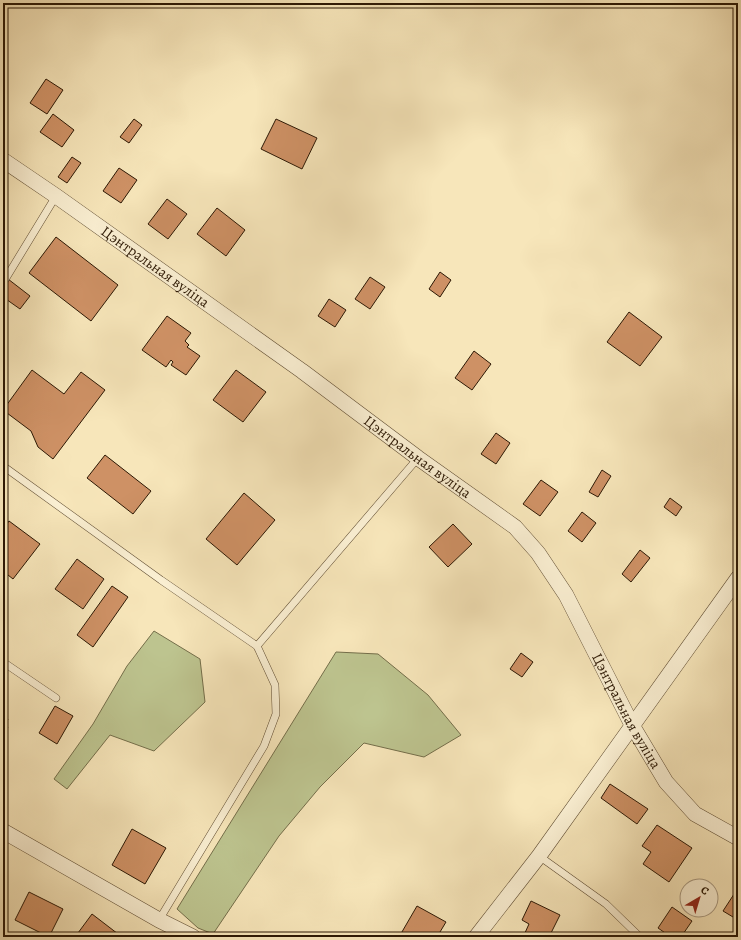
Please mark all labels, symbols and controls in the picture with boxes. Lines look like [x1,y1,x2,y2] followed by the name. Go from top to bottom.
[97,221,214,312] street label: Цэнтральная вуліца
[360,411,475,503] street label: Цэнтральная вуліца
[587,650,666,773] street label: Цэнтральная вуліца
[679,878,719,918] north arrow
[698,883,712,899] text: С

